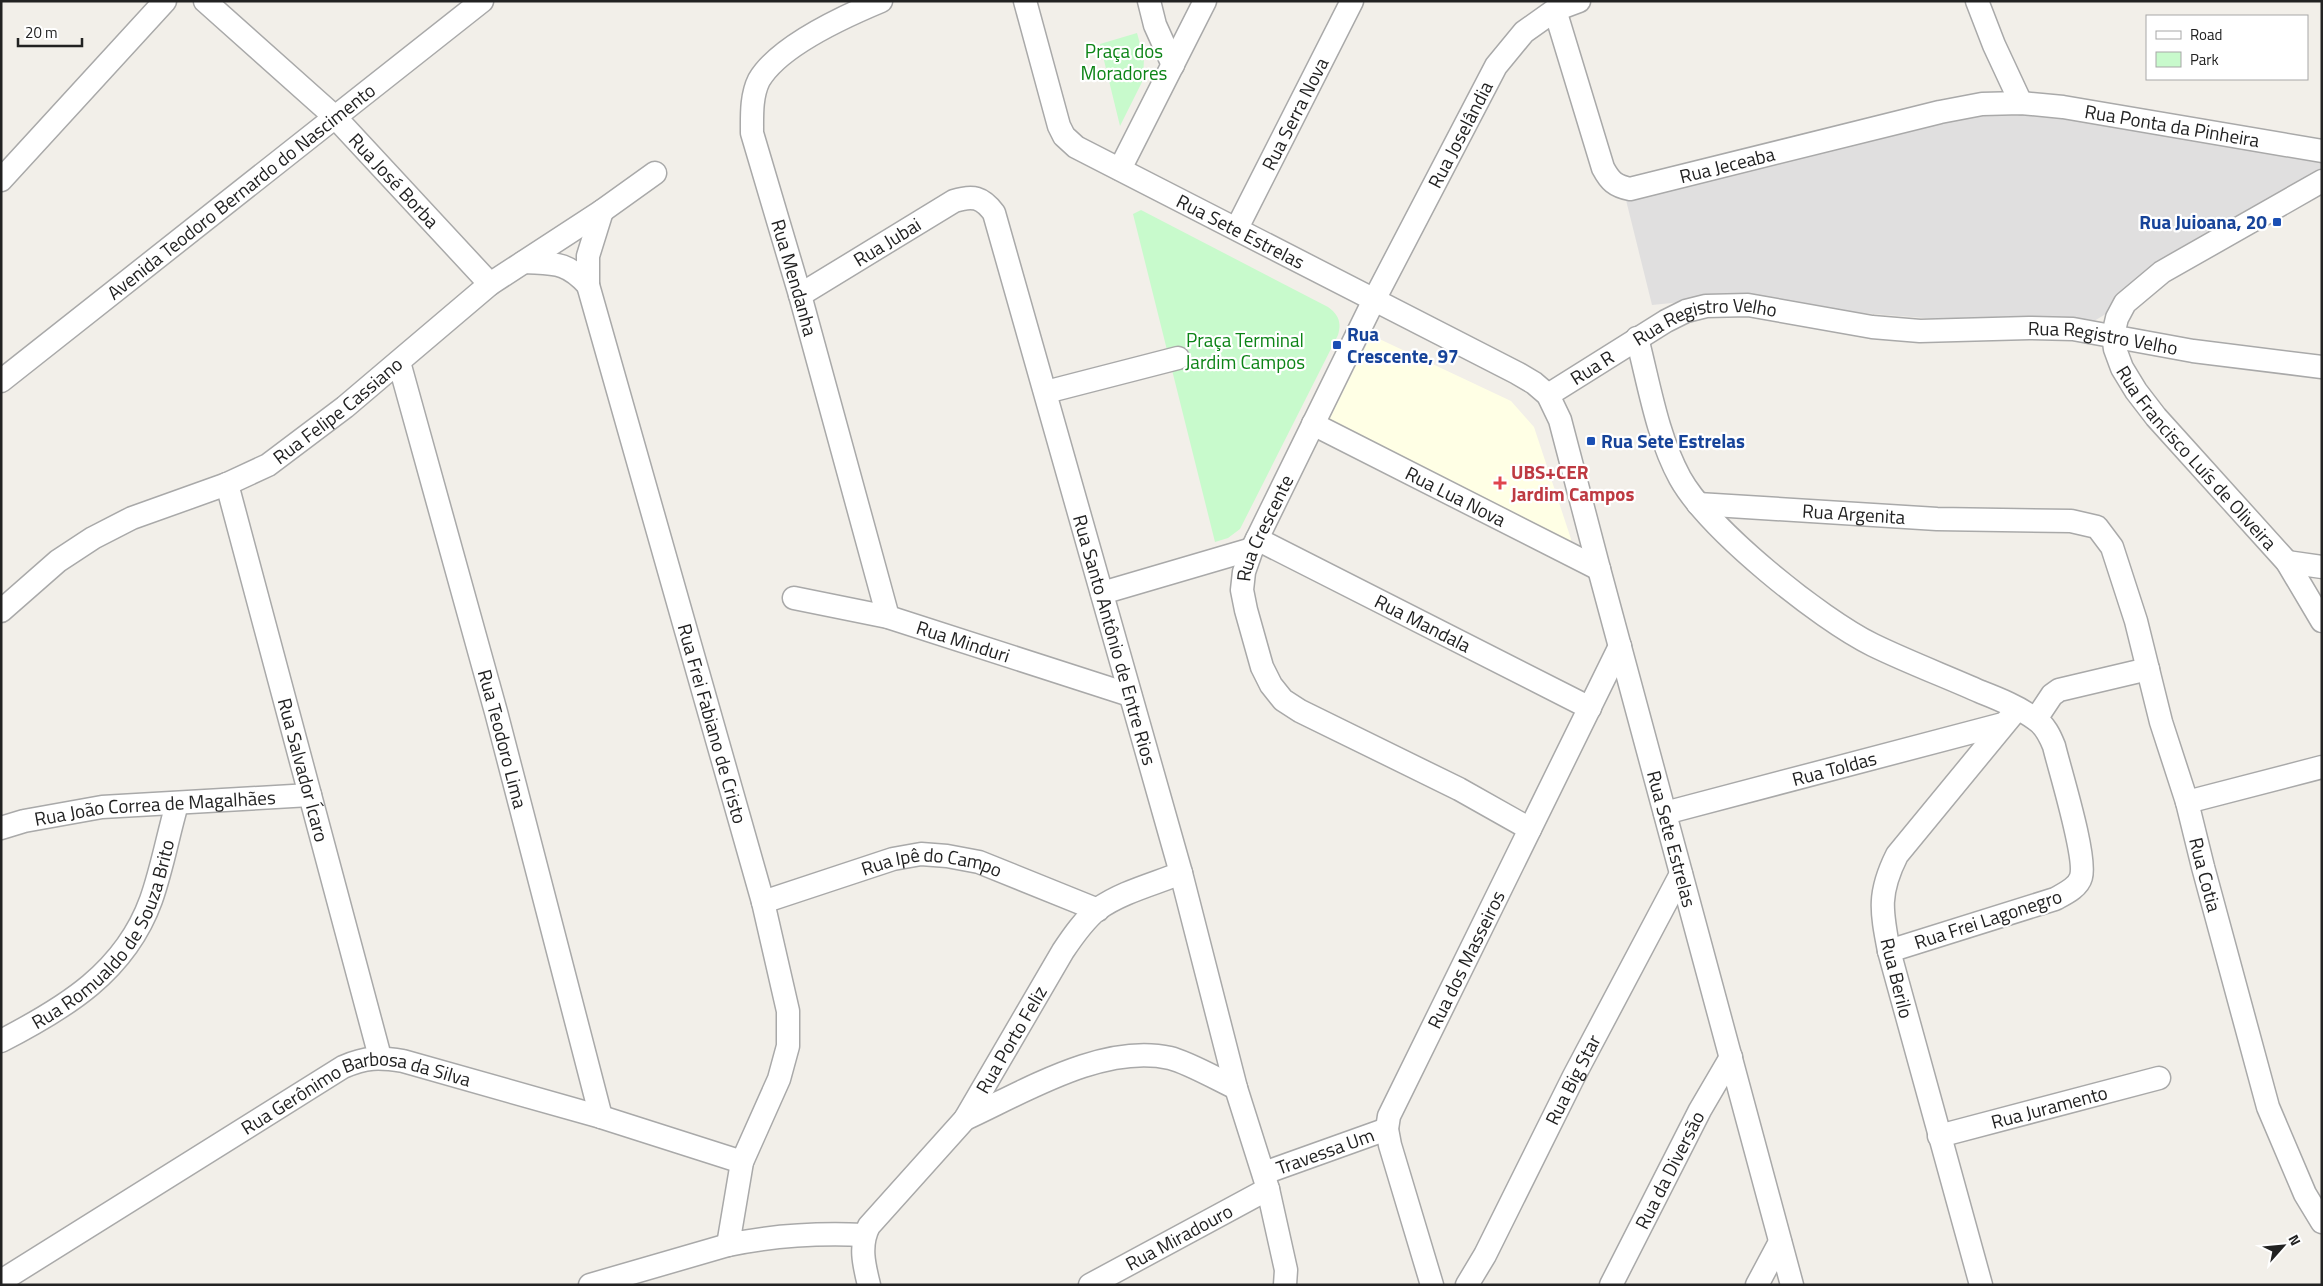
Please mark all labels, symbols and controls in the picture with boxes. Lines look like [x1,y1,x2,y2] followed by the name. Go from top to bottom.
[18,15,81,47] scale bar
[2146,15,2308,80] legend
[25,21,58,44] text: 20 m
[2190,23,2222,46] text: Road
[1081,36,1168,87] park label: Praça dos Moradores
[2190,48,2219,71] text: Park
[1254,52,1335,175] street label: Rua Serra Nova
[1420,75,1500,193] street label: Rua Joselândia
[100,76,381,306] street label: Avenida Teodoro Bernardo do Nascimento
[2083,96,2262,154] street label: Rua Ponta da Pinheira
[342,126,447,235] street label: Rua José Borba
[1676,138,1778,190] street label: Rua Jeceaba
[1172,186,1310,276] street label: Rua Sete Estrelas
[2139,207,2267,236] place label: Rua Juioana, 20
[847,210,926,273] street label: Rua Jubai
[764,215,826,340] street label: Rua Mendanha
[2271,216,2283,228] marker: Rua Juioana, 20
[1627,290,1780,353] street label: Rua Registro Velho
[2028,313,2180,362] street label: Rua Registro Velho
[1347,319,1459,370] place label: Rua Crescente, 97
[1185,325,1305,376] park label: Praça Terminal Jardim Campos
[1331,339,1343,351] marker: Rua Crescente, 97
[1564,342,1619,392] street label: Rua R
[266,349,408,471] street label: Rua Felipe Cassiano
[2110,360,2285,556] street label: Rua Francisco Luís de Oliveira
[1601,426,1745,455] place label: Rua Sete Estrelas
[1585,435,1597,447] marker: Rua Sete Estrelas
[1511,457,1634,508] place label: UBS+CER Jardim Campos
[1401,458,1512,534] street label: Rua Lua Nova
[1228,470,1300,583] street label: Rua Crescente
[1493,476,1507,490] marker: UBS+CER Jardim Campos
[1801,496,1907,531] street label: Rua Argenita
[1066,511,1165,769] street label: Rua Santo Antônio de Entre Rios
[1370,586,1477,660] street label: Rua Mandala
[913,612,1014,669] street label: Rua Minduri
[671,620,755,827] street label: Rua Frei Fabiano de Cristo
[471,666,536,812] street label: Rua Teodoro Lima
[271,695,337,845] street label: Rua Salvador Ícaro
[1789,743,1880,793] street label: Rua Toldas
[1640,767,1705,911] street label: Rua Sete Estrelas
[32,782,277,833] street label: Rua João Correa de Magalhães
[2182,834,2230,915] street label: Rua Cotia
[26,836,181,1036] street label: Rua Romualdo de Souza Brito
[857,839,1007,884] street label: Rua Ipê do Campo
[1910,881,2065,956] street label: Rua Frei Lagonegro
[1419,885,1512,1033] street label: Rua dos Masseiros
[1874,935,1921,1021] street label: Rua Berilo
[968,980,1054,1099] street label: Rua Porto Feliz
[1537,1029,1608,1130] street label: Rua Big Star
[235,1043,475,1142] street label: Rua Gerônimo Barbosa da Silva
[1988,1077,2111,1136] street label: Rua Juramento
[1627,1106,1711,1234] street label: Rua da Diversão
[1272,1120,1378,1182] street label: Travessa Um
[1120,1196,1238,1277] street label: Rua Miradouro
[2258,1221,2308,1271] north arrow
[2283,1231,2307,1249] text: N

